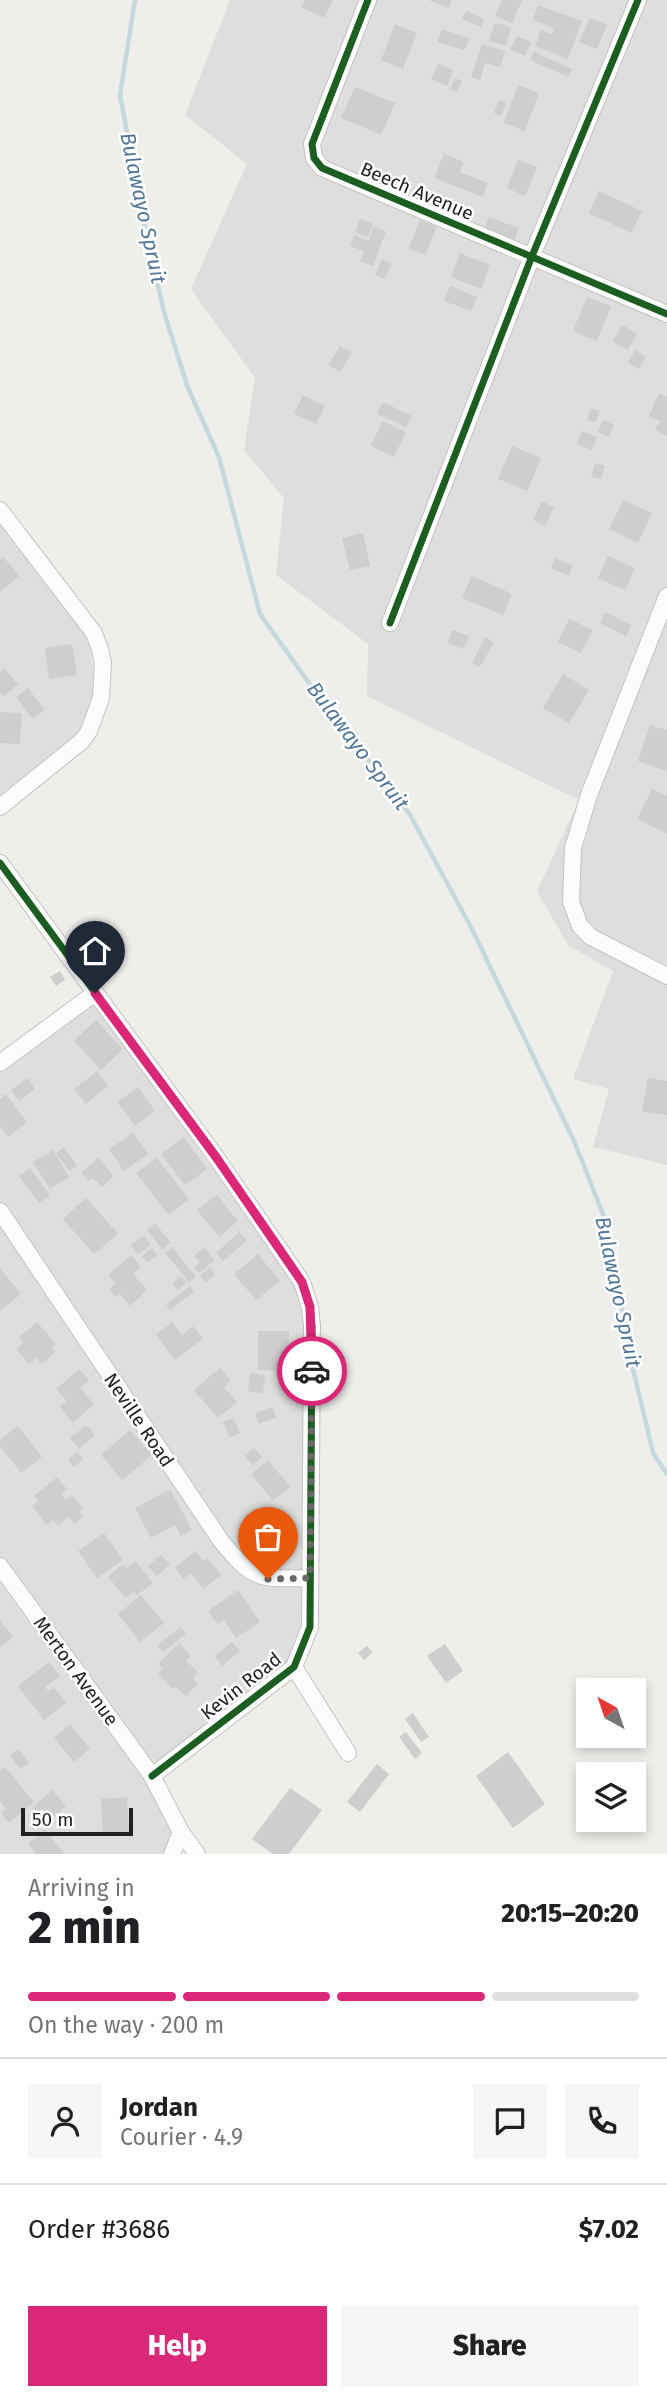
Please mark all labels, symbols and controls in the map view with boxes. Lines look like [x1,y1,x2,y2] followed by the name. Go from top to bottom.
[114,130,172,287] water label: Bulawayo Spruit
[357,157,477,225] street label: Beech Avenue
[301,677,415,816] water label: Bulawayo Spruit
[65,921,125,993] pin
[76,932,114,970] icon: home
[589,1214,647,1371] water label: Bulawayo Spruit
[277,1336,347,1406] courier
[293,1352,331,1390] icon: car
[99,1369,179,1471] street label: Neville Road
[238,1507,298,1579] pin
[249,1518,287,1556] icon: bag
[29,1612,123,1730] street label: Merton Avenue
[196,1647,286,1725] street label: Kevin Road
[576,1678,646,1748] north arrow
[576,1678,646,1832] map controls
[576,1762,646,1832] button: layers
[21,1805,133,1837] scale bar
[32,1808,73,1831] text: 50 m
[28,1874,135,1902] text: Arriving in
[501,1898,639,1929] text: 20:15–20:20
[28,1900,141,1955] text: 2 min
[28,2011,224,2039] text: On the way · 200 m
[28,2084,102,2158] button: person
[473,2084,547,2158] button: chat
[565,2084,639,2158] button: phone
[120,2092,198,2123] text: Jordan
[120,2123,243,2151] text: Courier · 4.9
[28,2214,170,2245] text: Order #3686
[579,2214,639,2245] text: $7.02
[28,2306,327,2386] button: Help
[341,2306,639,2386] button: Share

